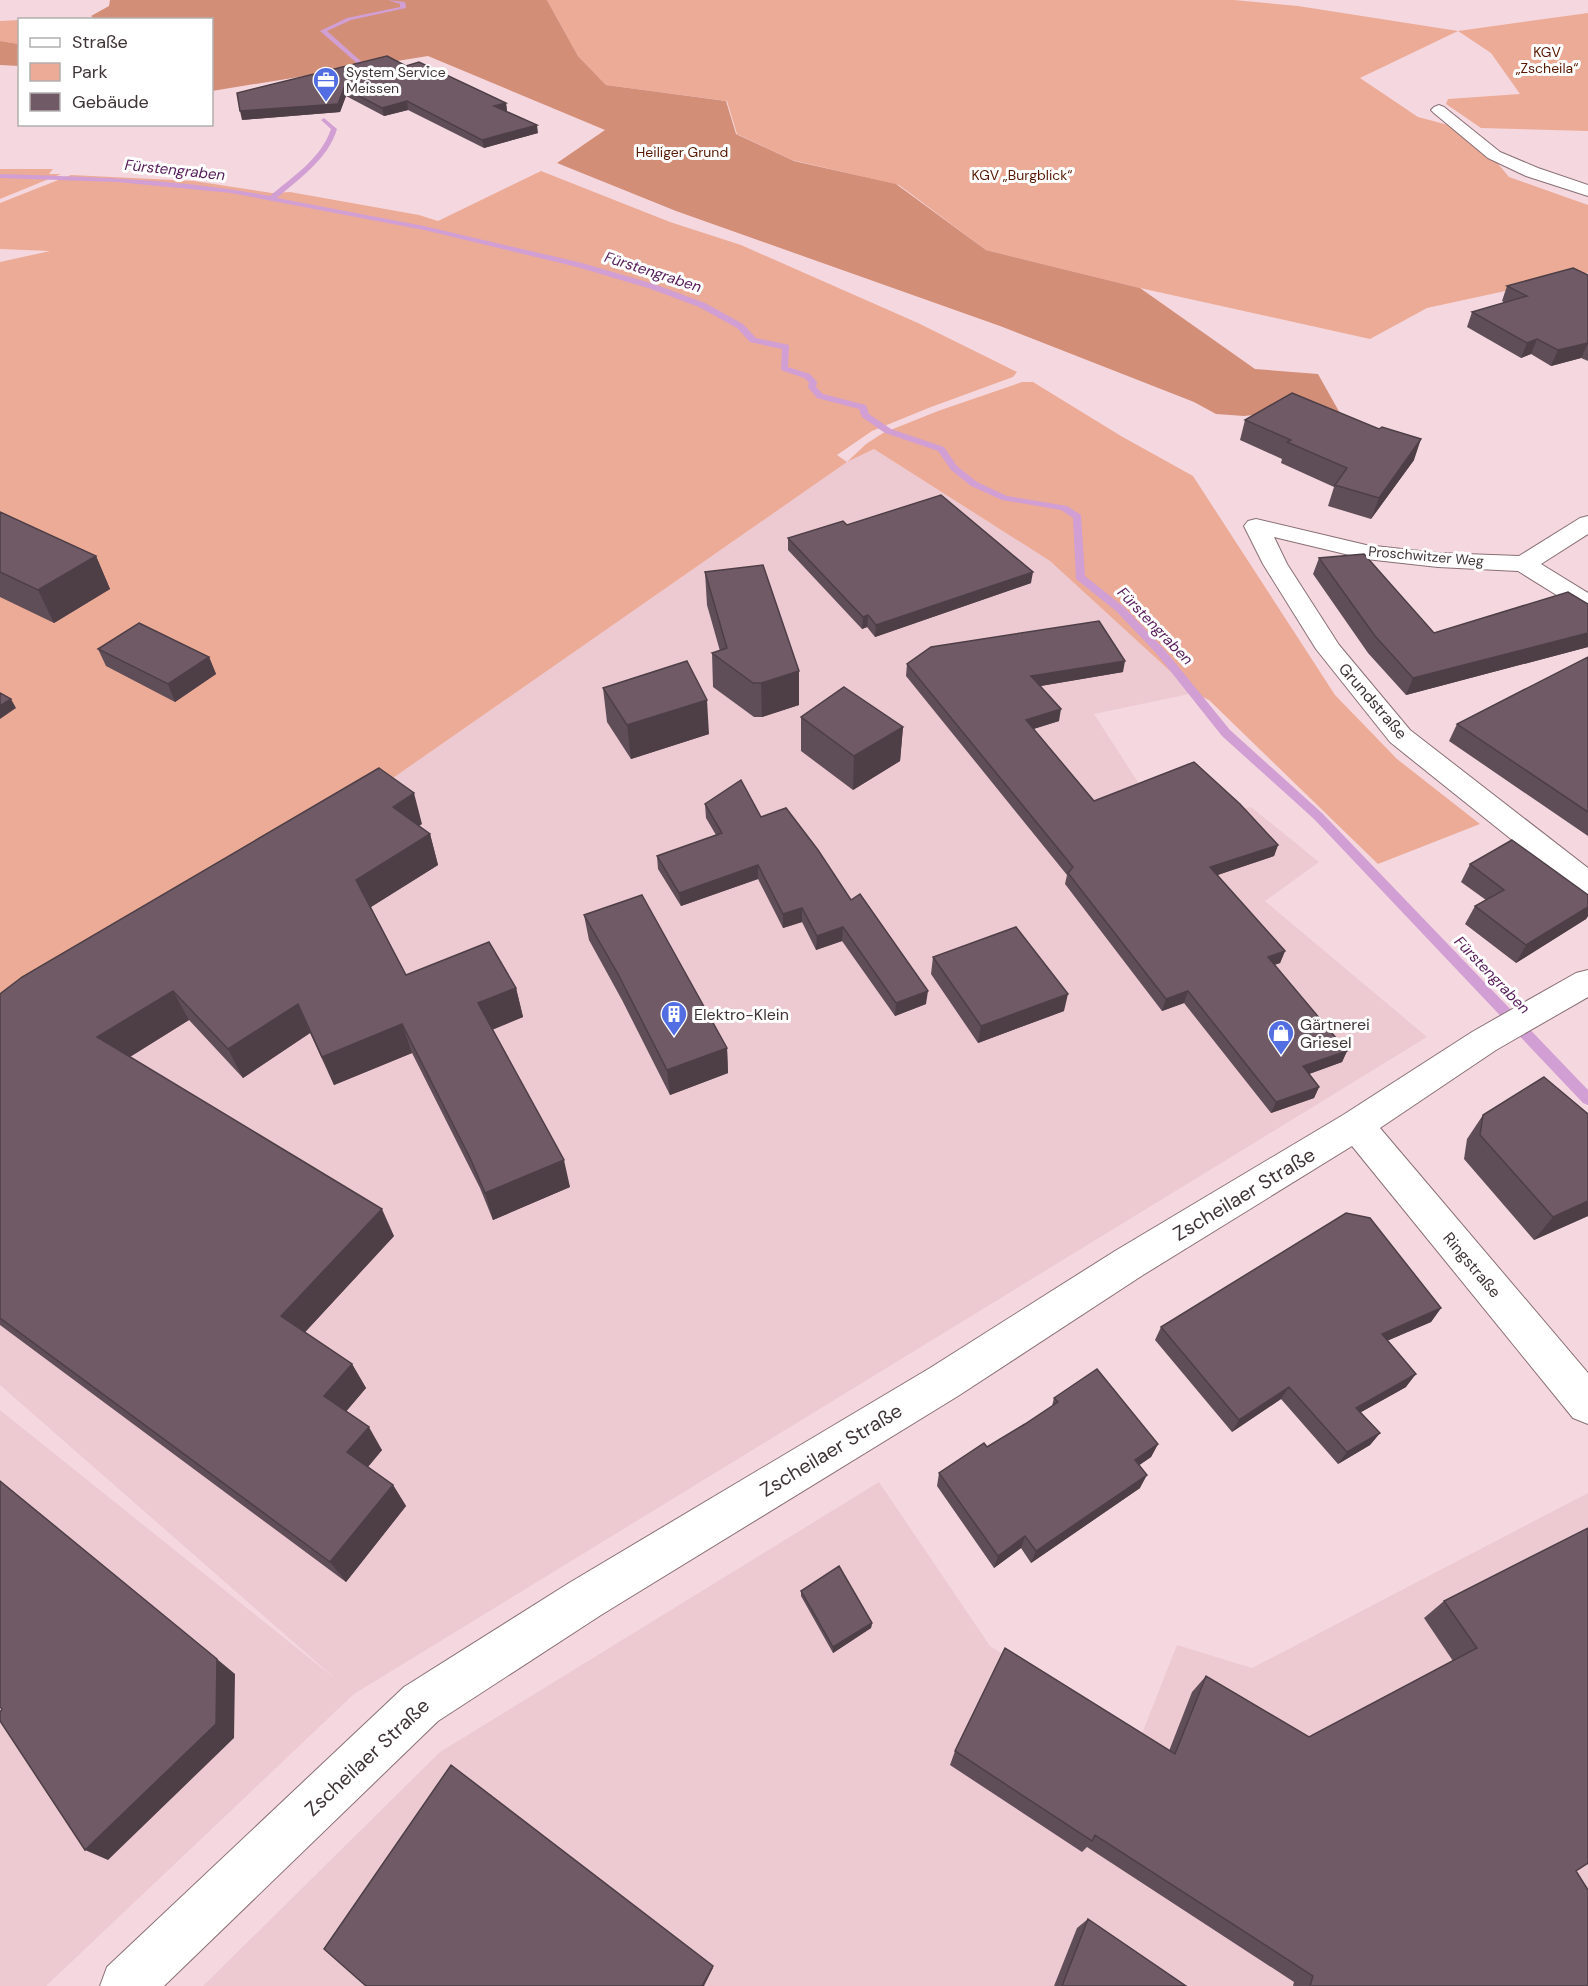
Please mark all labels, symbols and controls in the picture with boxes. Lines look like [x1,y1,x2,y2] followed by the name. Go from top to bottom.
[18,18,213,126] legend
[72,30,128,54] text: Straße
[1516,43,1578,77] park label: KGV „Zscheila“
[72,60,108,84] text: Park
[346,63,446,97] place label: System Service Meissen
[311,65,341,103] office icon: System Service Meissen
[72,90,149,114] text: Gebäude
[636,143,728,161] park label: Heiliger Grund
[124,155,227,185] water label: Fürstengraben
[972,166,1072,184] park label: KGV „Burgblick“
[602,247,704,297] water label: Fürstengraben
[1368,542,1485,570] street label: Proschwitzer Weg
[1113,583,1197,669] water label: Fürstengraben
[1334,658,1412,744] street label: Grundstraße
[1450,932,1534,1018] water label: Fürstengraben
[659,999,689,1037] building icon: Elektro-Klein
[694,1004,789,1025] place label: Elektro-Klein
[1300,1014,1370,1053] place label: Gärtnerei Griesel
[1266,1018,1296,1056] shop icon: Gärtnerei Griesel
[1168,1141,1320,1247] street label: Zscheilaer Straße
[1438,1228,1506,1302] street label: Ringstraße
[755,1397,907,1503] street label: Zscheilaer Straße
[299,1692,435,1822] street label: Zscheilaer Straße

